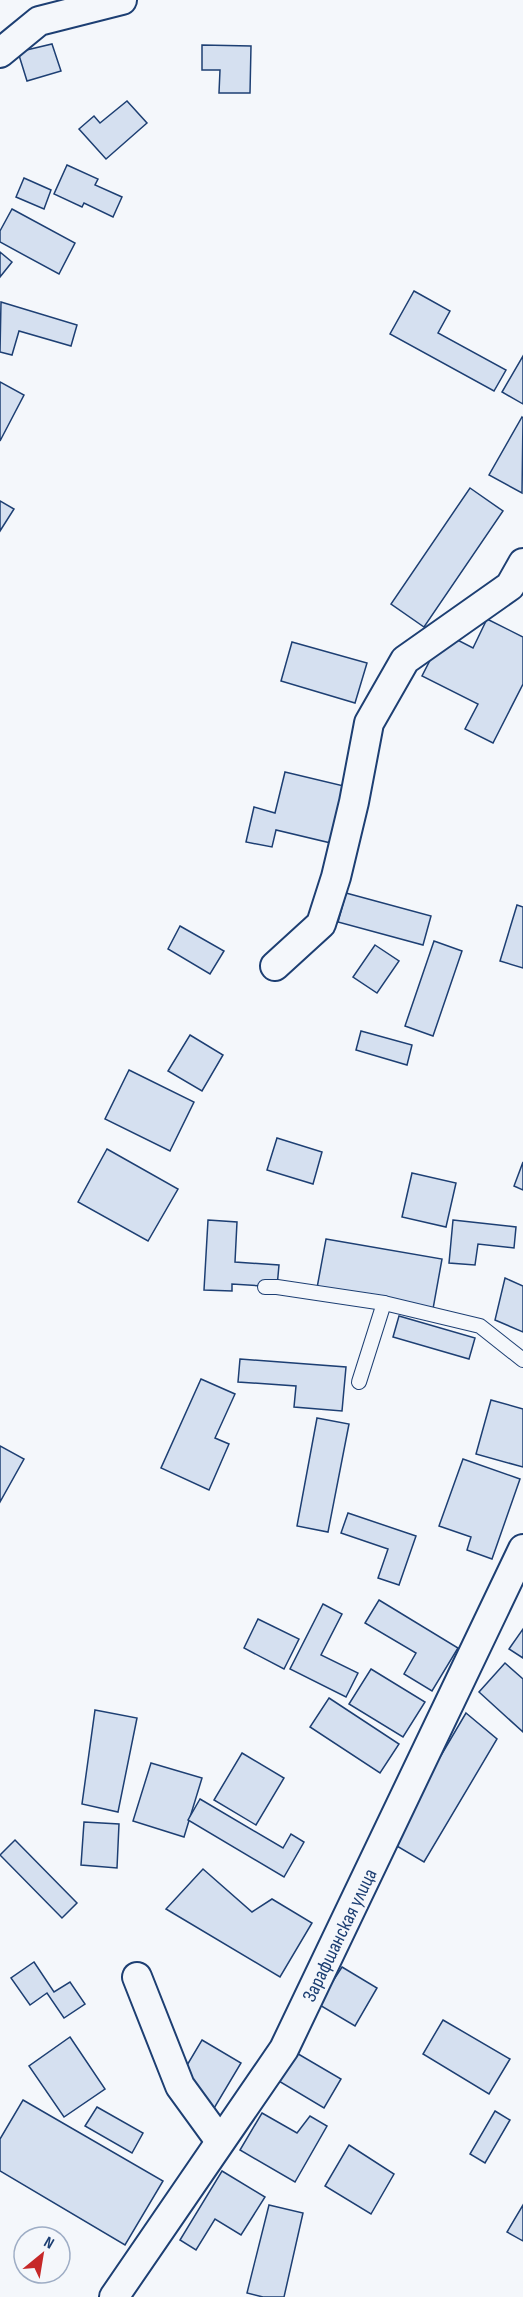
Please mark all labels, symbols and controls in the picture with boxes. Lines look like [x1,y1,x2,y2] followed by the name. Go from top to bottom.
[297,1865,383,2006] street label: Зарафшанская улица
[12,2225,72,2285] north arrow
[40,2233,57,2254] text: N

